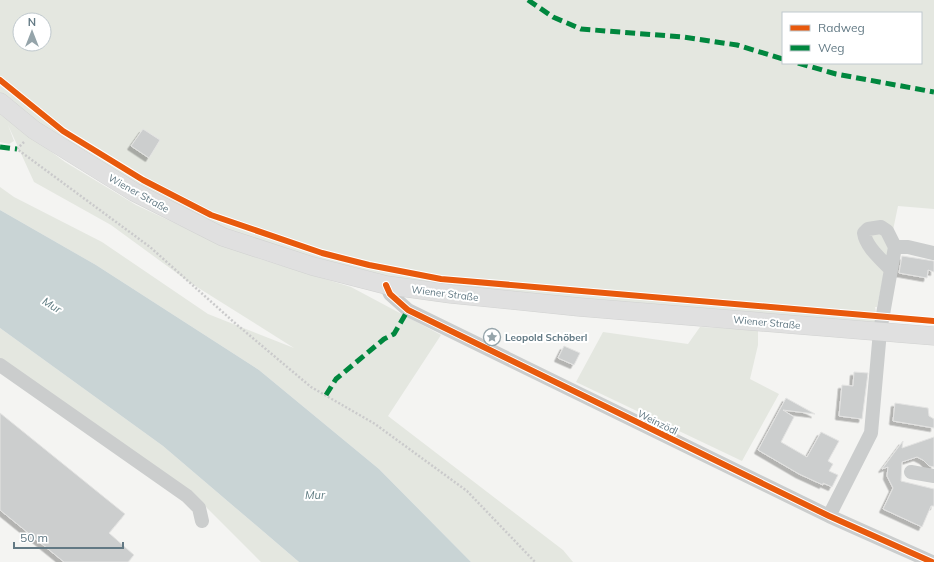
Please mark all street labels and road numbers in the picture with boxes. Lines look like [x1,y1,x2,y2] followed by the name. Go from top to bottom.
[106,171,171,215] street label: Wiener Straße
[411,283,479,304] street label: Wiener Straße
[733,313,801,332] street label: Wiener Straße
[635,407,680,438] street label: Weinzödl

